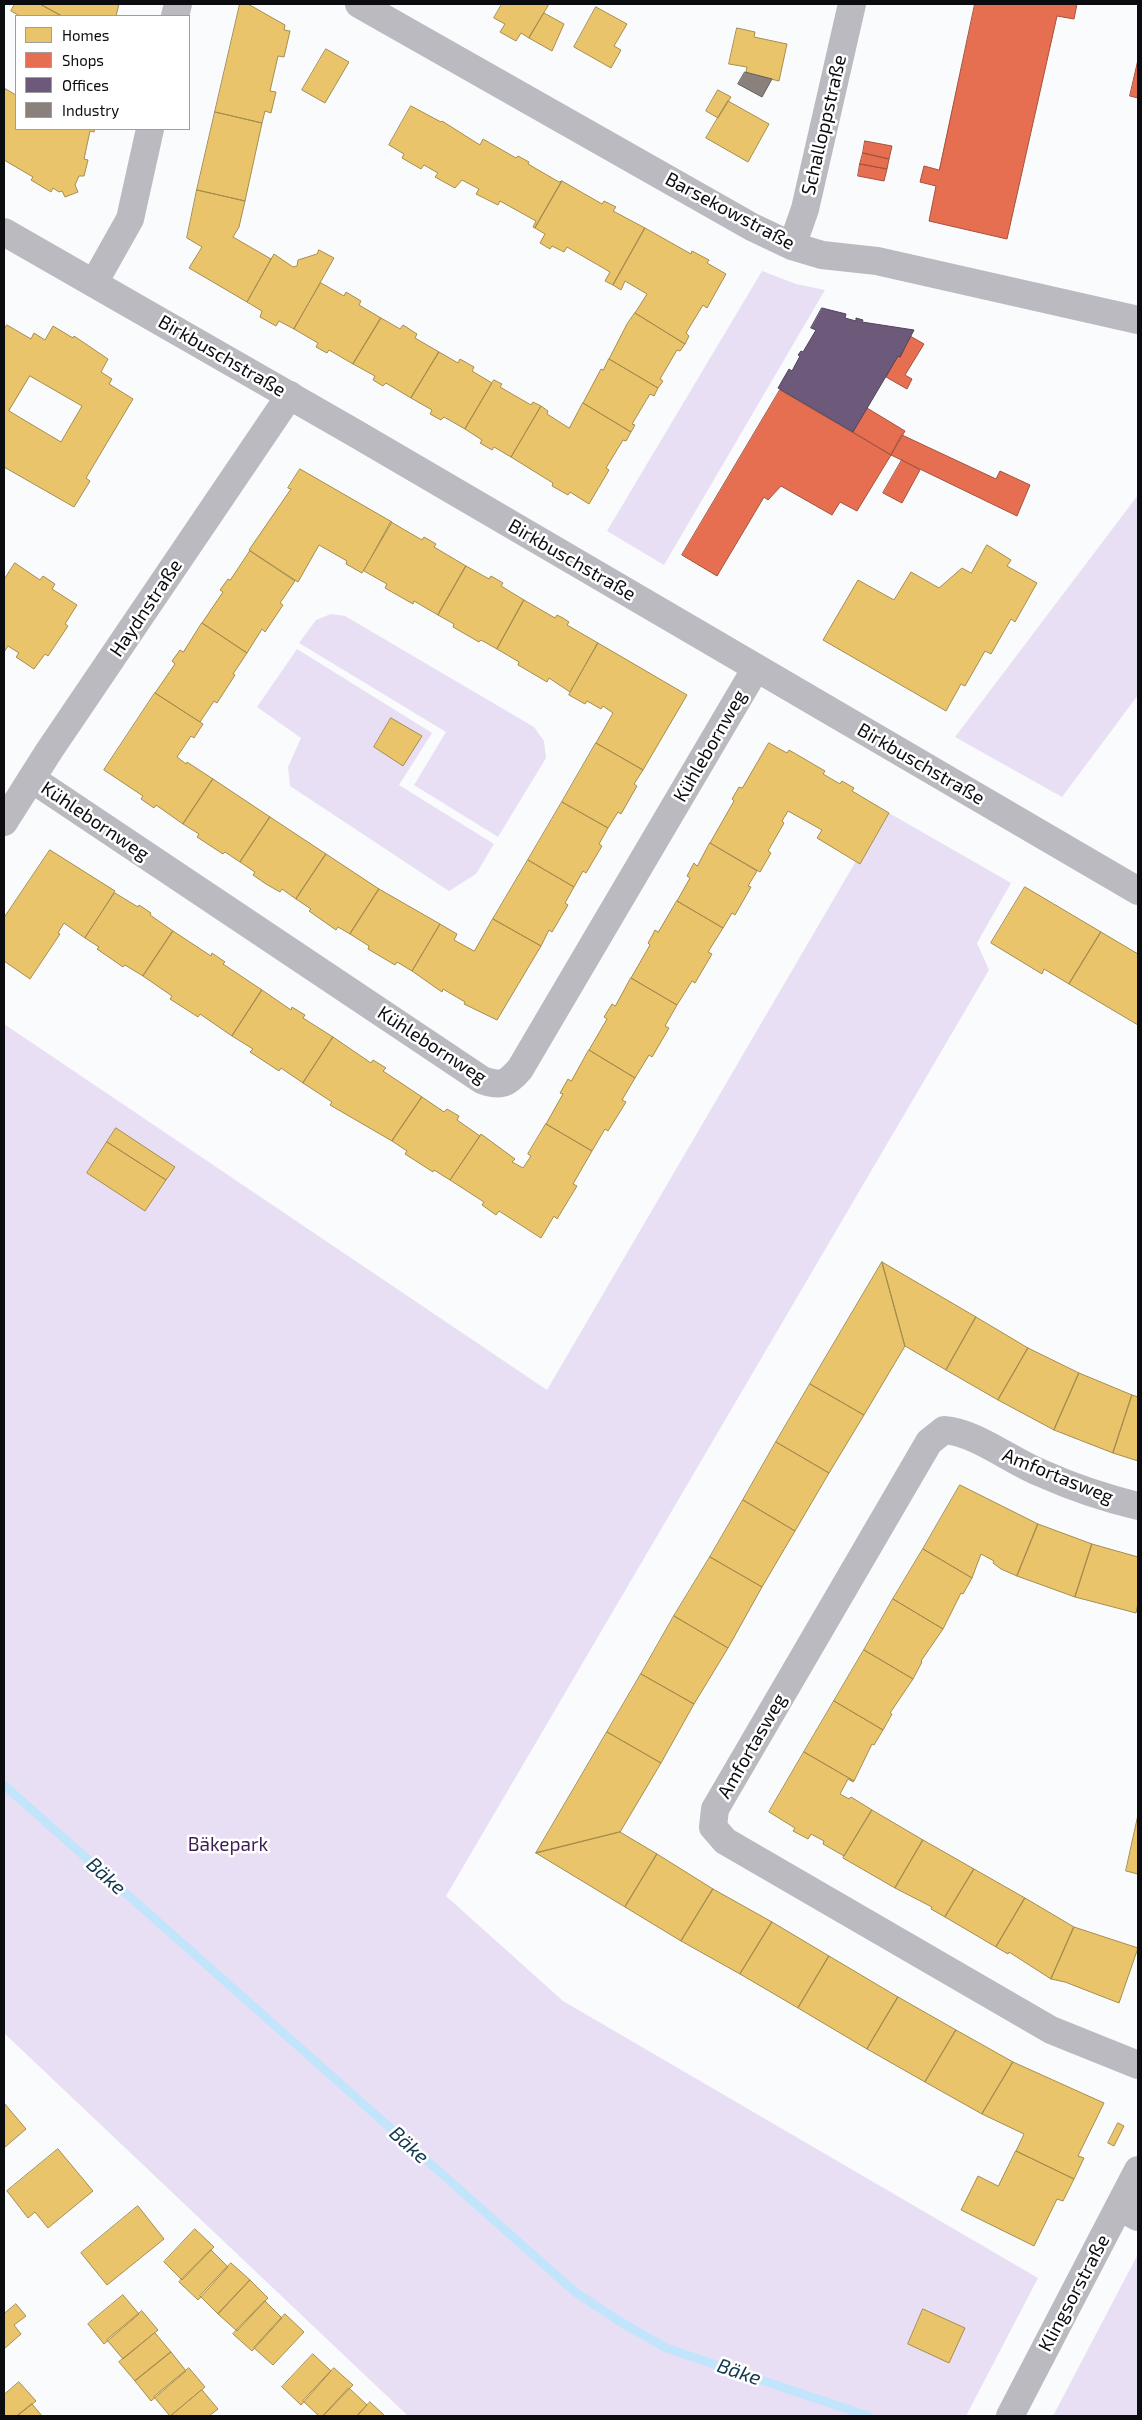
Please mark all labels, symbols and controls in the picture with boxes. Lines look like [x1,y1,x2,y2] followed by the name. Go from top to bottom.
[15,15,190,130] legend
[62,26,109,44] text: Homes
[62,51,104,69] text: Shops
[797,53,851,197] street label: Schalloppstraße
[62,76,109,94] text: Offices
[62,101,119,119] text: Industry
[661,167,799,255] street label: Barsekowstraße
[154,310,290,402] street label: Birkbuschstraße
[504,514,640,606] street label: Birkbuschstraße
[105,555,187,661] street label: Haydnstraße
[669,686,751,806] street label: Kühlebornweg
[853,718,989,810] street label: Birkbuschstraße
[37,776,153,866] street label: Kühlebornweg
[373,1001,491,1089] street label: Kühlebornweg
[999,1443,1117,1509] street label: Amfortasweg
[713,1689,791,1803] street label: Amfortasweg
[188,1834,268,1856] park label: Bäkepark
[81,1852,131,1900] water label: Bäke
[384,2121,434,2169] water label: Bäke
[1034,2231,1114,2355] street label: Klingsorstraße
[714,2353,764,2391] water label: Bäke

